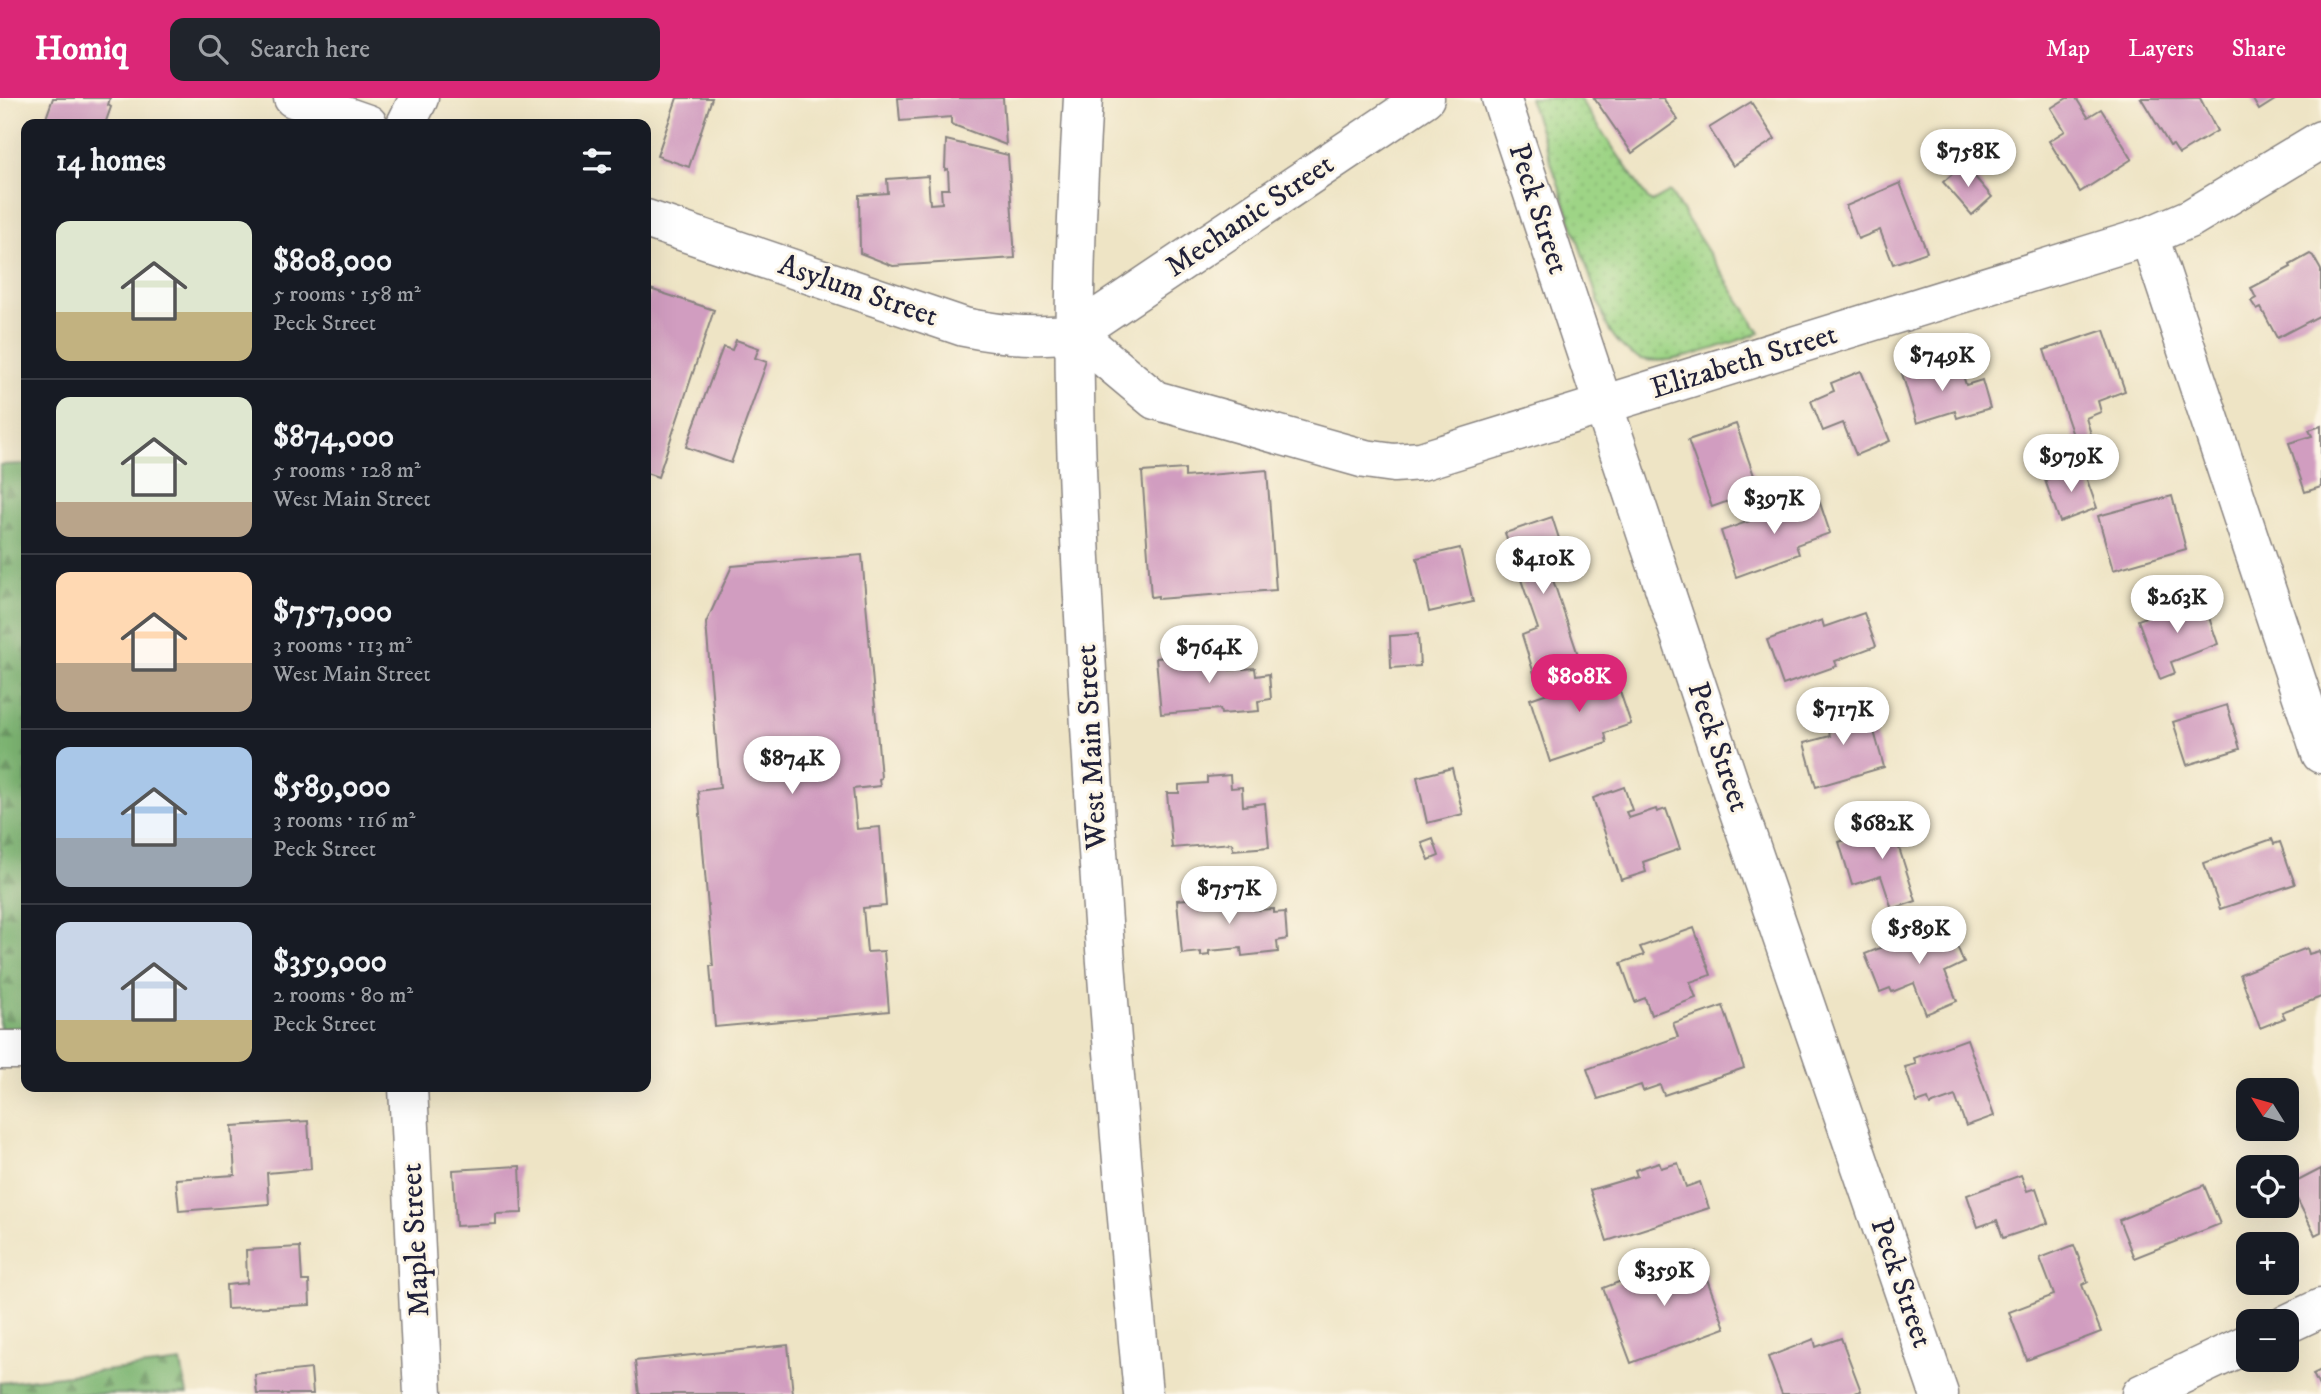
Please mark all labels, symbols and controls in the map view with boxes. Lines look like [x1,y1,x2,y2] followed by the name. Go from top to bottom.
[170,18,660,81] search box
[35,29,128,70] text: Homiq
[194,30,232,68] icon: search
[250,33,370,66] text: Search here
[2046,34,2090,64] text: Map
[2128,34,2194,64] text: Layers
[2232,34,2286,64] text: Share
[1919,130,2017,189] pin: $758K
[1936,137,2000,166] text: $758K
[1500,139,1576,279] street label: Peck Street
[578,142,616,180] icon: filters
[56,143,166,180] text: 14 homes
[1159,146,1341,286] street label: Mechanic Street
[273,243,392,280] text: $808,000
[773,246,943,336] street label: Asylum Street
[112,249,196,333] icon: home
[273,280,421,309] text: 5 rooms · 158 m²
[273,309,376,338] text: Peck Street
[1646,316,1842,408] street label: Elizabeth Street
[1893,334,1991,393] pin: $749K
[1909,341,1975,370] text: $749K
[273,419,394,456] text: $874,000
[112,425,196,509] icon: home
[2022,434,2120,494] pin: $979K
[2039,442,2103,471] text: $979K
[273,456,421,485] text: 5 rooms · 128 m²
[1725,476,1823,536] pin: $397K
[1744,484,1804,513] text: $397K
[273,485,431,514] text: West Main Street
[1494,536,1592,596] pin: $410K
[1512,544,1574,573] text: $410K
[2128,575,2226,635] pin: $263K
[2147,583,2207,612] text: $263K
[273,594,392,631] text: $757,000
[112,600,196,684] icon: home
[1160,626,1258,685] pin: $764K
[273,631,412,660] text: 3 rooms · 113 m²
[1176,633,1242,662] text: $764K
[1068,643,1116,852] street label: West Main Street
[1530,654,1628,714] pin: $808K
[273,660,431,689] text: West Main Street
[1547,662,1611,691] text: $808K
[1679,677,1757,817] street label: Peck Street
[1794,688,1892,747] pin: $717K
[1812,695,1874,724] text: $717K
[743,736,841,796] pin: $874K
[759,744,825,773] text: $874K
[273,769,391,806] text: $589,000
[112,775,196,859] icon: home
[1833,802,1931,861] pin: $682K
[273,806,416,835] text: 3 rooms · 116 m²
[1850,809,1914,838] text: $682K
[273,835,376,864] text: Peck Street
[1180,866,1278,926] pin: $757K
[1197,874,1261,903] text: $757K
[1870,906,1968,966] pin: $589K
[1887,914,1951,943] text: $589K
[273,944,387,981] text: $359,000
[112,950,196,1034] icon: home
[273,981,413,1010] text: 2 rooms · 80 m²
[273,1010,376,1039] text: Peck Street
[2236,1078,2300,1141] north arrow
[2236,1078,2299,1372] map controls
[2236,1155,2299,1218] button: locate
[394,1162,438,1318] street label: Maple Street
[1862,1213,1940,1353] street label: Peck Street
[2236,1232,2299,1295] button: +
[1615,1248,1713,1308] pin: $359K
[1634,1256,1694,1285] text: $359K
[2236,1309,2299,1372] button: −

